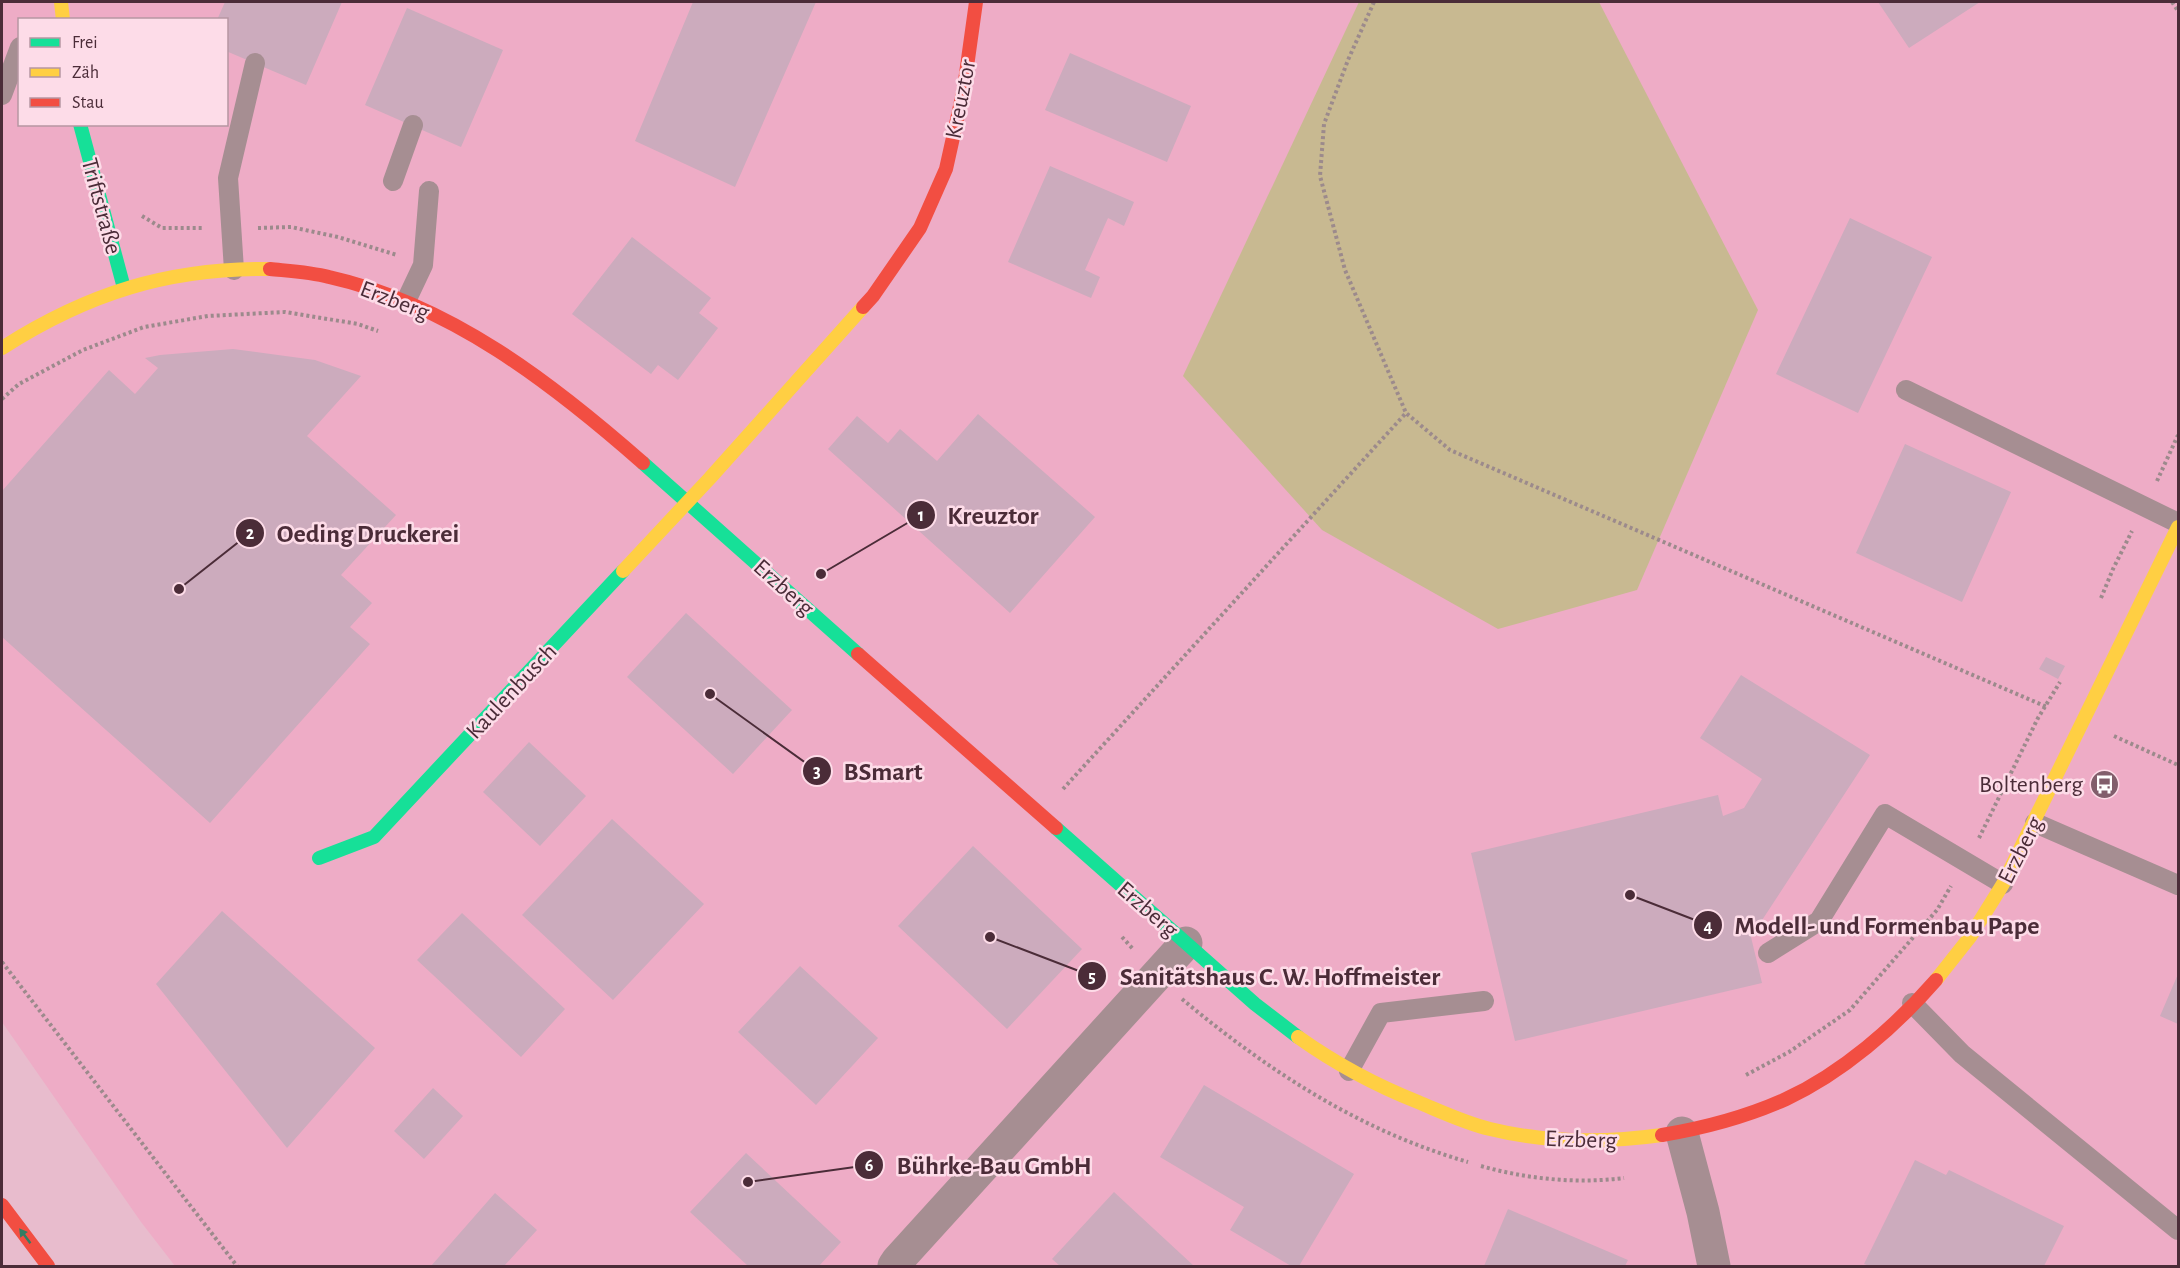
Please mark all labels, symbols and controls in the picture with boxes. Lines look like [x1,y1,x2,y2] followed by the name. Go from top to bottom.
[18,18,228,126] legend
[72,34,98,52] text: Frei
[942,57,980,141] street label: Kreuztor
[72,64,99,82] text: Zäh
[72,94,104,112] text: Stau
[77,156,125,257] street label: Triftstraße
[357,277,433,325] street label: Erzberg
[906,493,1051,537] callout: Kreuztor
[947,503,1039,529] text: Kreuztor
[918,507,924,525] text: 1
[235,511,472,555] callout: Oeding Druckerei
[277,521,459,547] text: Oeding Druckerei
[246,525,255,543] text: 2
[749,555,818,621] street label: Erzberg
[462,639,562,744] street label: Kaulenbusch
[802,749,935,793] callout: BSmart
[843,759,923,785] text: BSmart
[813,763,821,781] text: 3
[2088,768,2120,800] bus stop icon: Boltenberg
[1979,773,2083,797] place label: Boltenberg
[1994,813,2048,888] street label: Erzberg
[1112,877,1183,943] street label: Erzberg
[1693,903,2052,947] callout: Modell- und Formenbau Pape
[1735,913,2039,939] text: Modell- und Formenbau Pape
[1703,918,1713,936] text: 4
[1077,954,1452,998] callout: Sanitätshaus C. W. Hoffmeister
[1120,964,1440,990] text: Sanitätshaus C. W. Hoffmeister
[1088,968,1096,986] text: 5
[1545,1127,1618,1153] street label: Erzberg
[854,1143,1104,1187] callout: Bührke-Bau GmbH
[896,1153,1092,1179] text: Bührke-Bau GmbH
[865,1157,874,1175] text: 6
[19,1228,31,1244] one-way arrow

